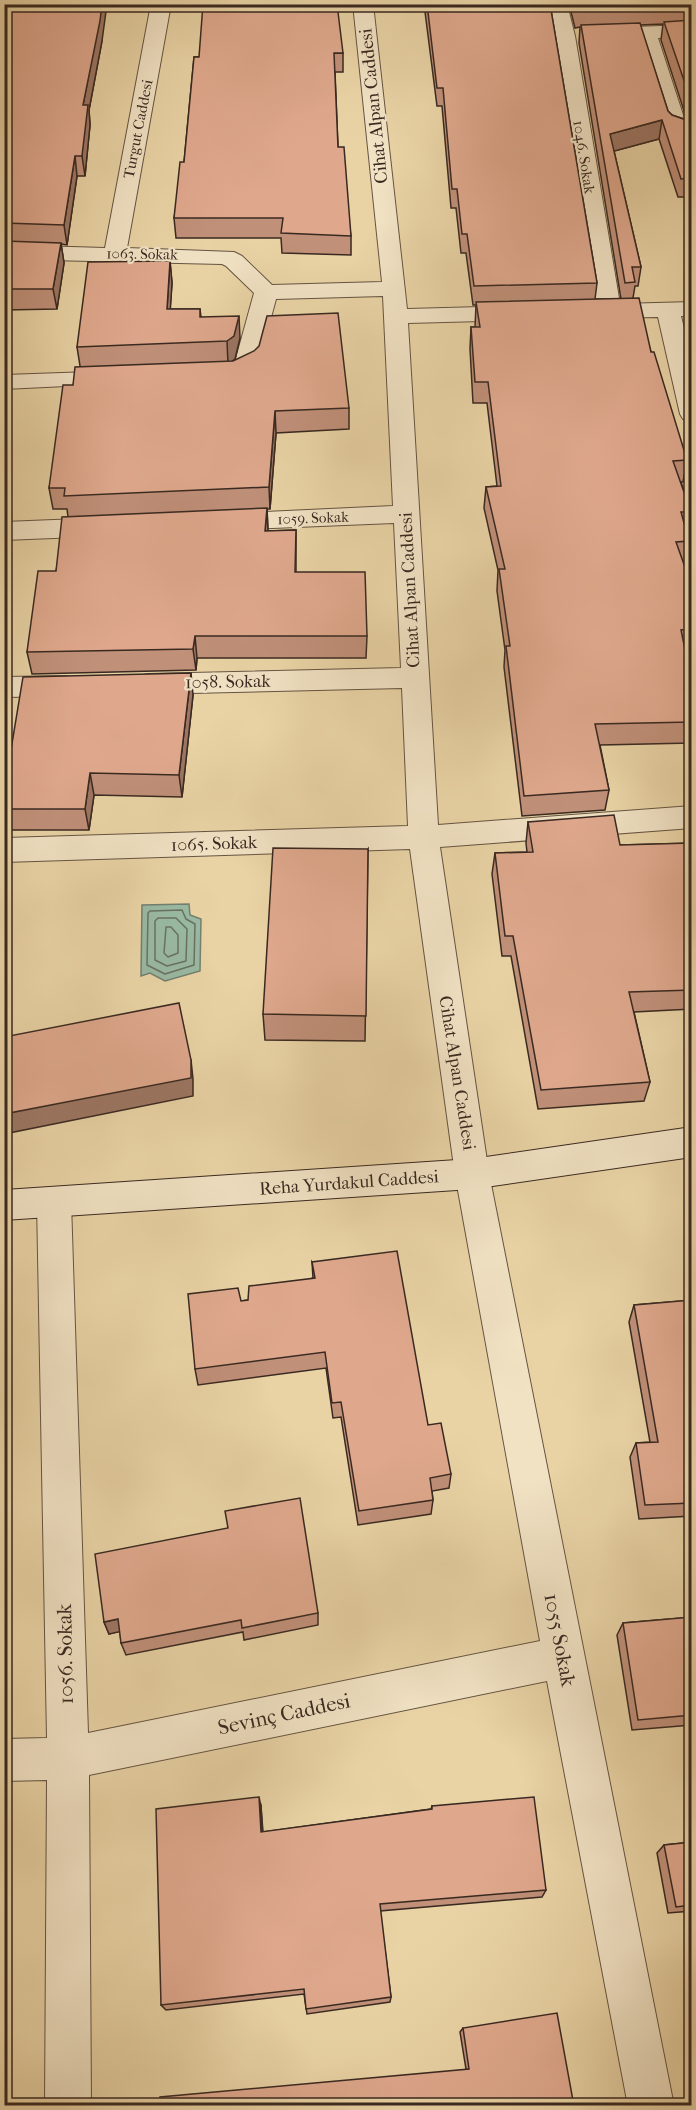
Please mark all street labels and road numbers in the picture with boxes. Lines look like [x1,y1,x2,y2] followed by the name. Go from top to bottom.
[355,27,393,185] street label: Cihat Alpan Caddesi
[120,77,157,180] street label: Turgut Caddesi
[569,119,599,195] street label: 1046. Sokak
[106,244,178,264] street label: 1063. Sokak
[277,508,349,528] street label: 1059. Sokak
[395,511,425,668] street label: Cihat Alpan Caddesi
[185,671,272,693] street label: 1058. Sokak
[171,832,258,856] street label: 1065. Sokak
[434,994,480,1152] street label: Cihat Alpan Caddesi
[259,1166,440,1200] street label: Reha Yurdakul Caddesi
[539,1591,581,1689] street label: 1055 Sokak
[52,1603,78,1704] street label: 1056. Sokak
[216,1688,352,1740] street label: Sevinç Caddesi

